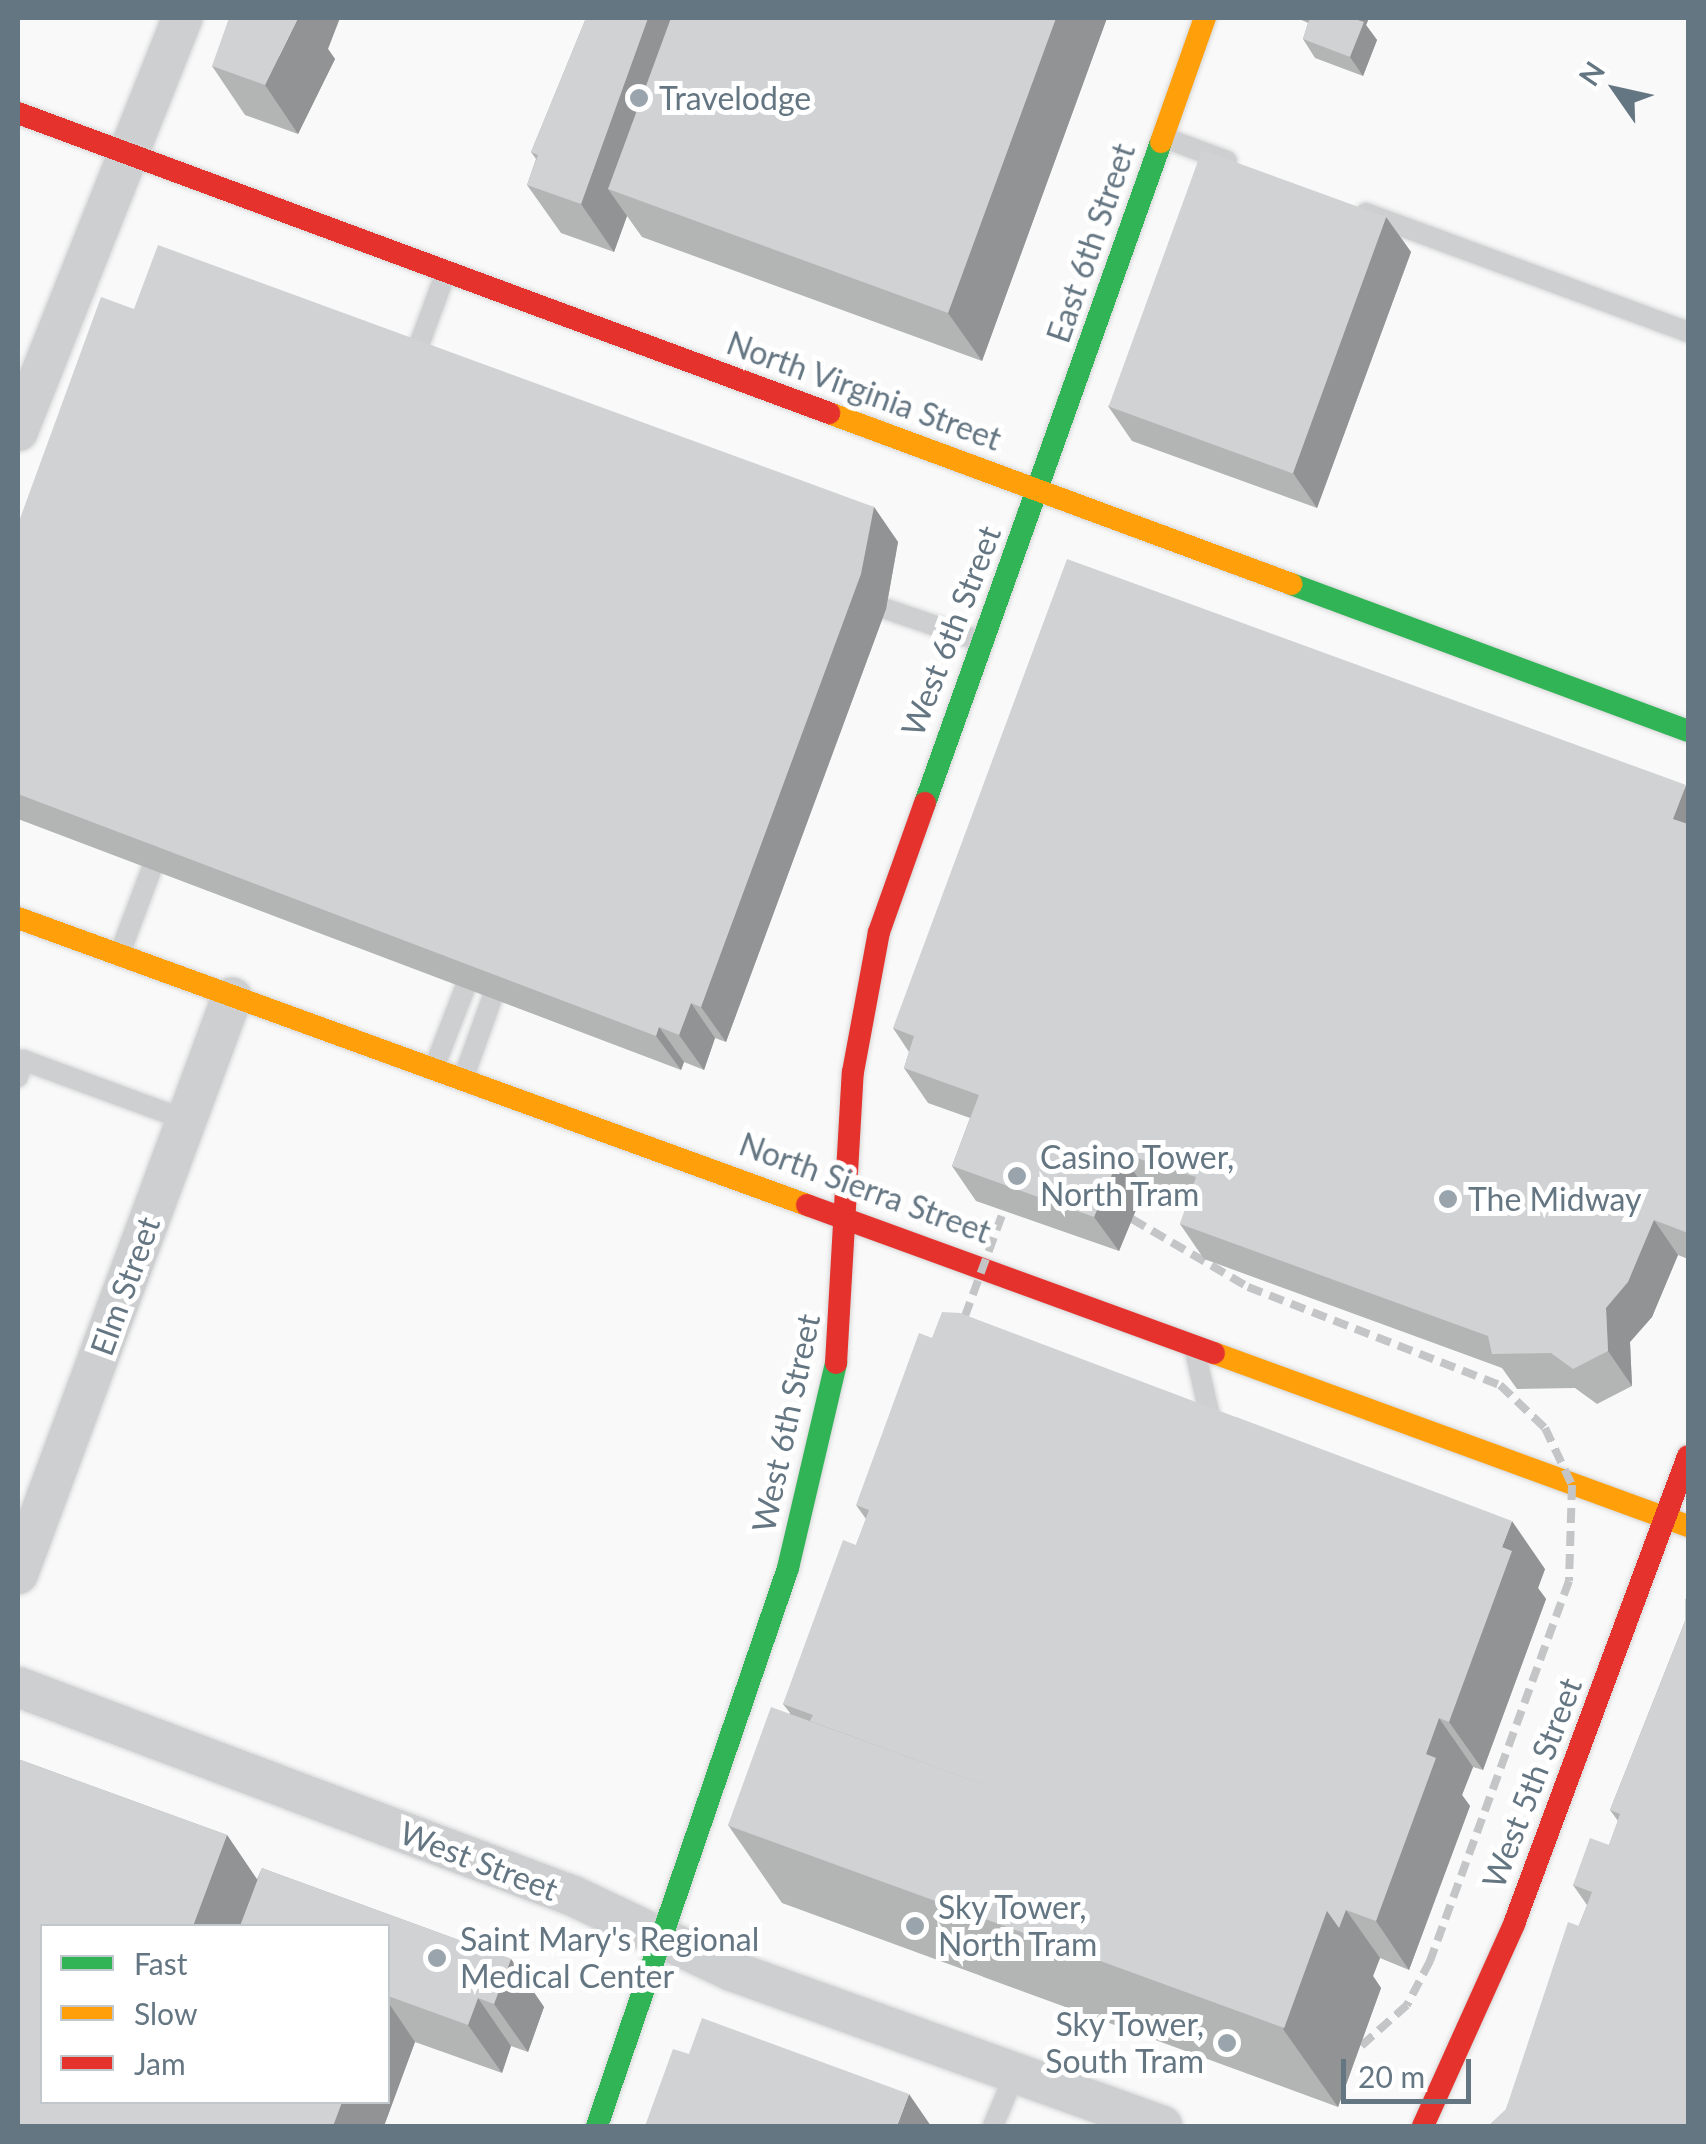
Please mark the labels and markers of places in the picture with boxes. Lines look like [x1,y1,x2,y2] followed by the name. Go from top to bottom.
[659,79,811,117] place label: Travelodge
[628,87,650,109] marker: Travelodge
[1040,1139,1235,1214] place label: Casino Tower, North Tram
[1004,1163,1030,1189] marker: Casino Tower, North Tram
[1468,1180,1642,1218] place label: The Midway
[1437,1188,1459,1210] marker: The Midway
[938,1889,1098,1964] place label: Sky Tower, North Tram
[902,1913,928,1939] marker: Sky Tower, North Tram
[460,1921,759,1996] place label: Saint Mary's Regional Medical Center
[424,1945,450,1971] marker: Saint Mary's Regional Medical Center
[1044,2006,1204,2081] place label: Sky Tower, South Tram
[1214,2030,1240,2056] marker: Sky Tower, South Tram

